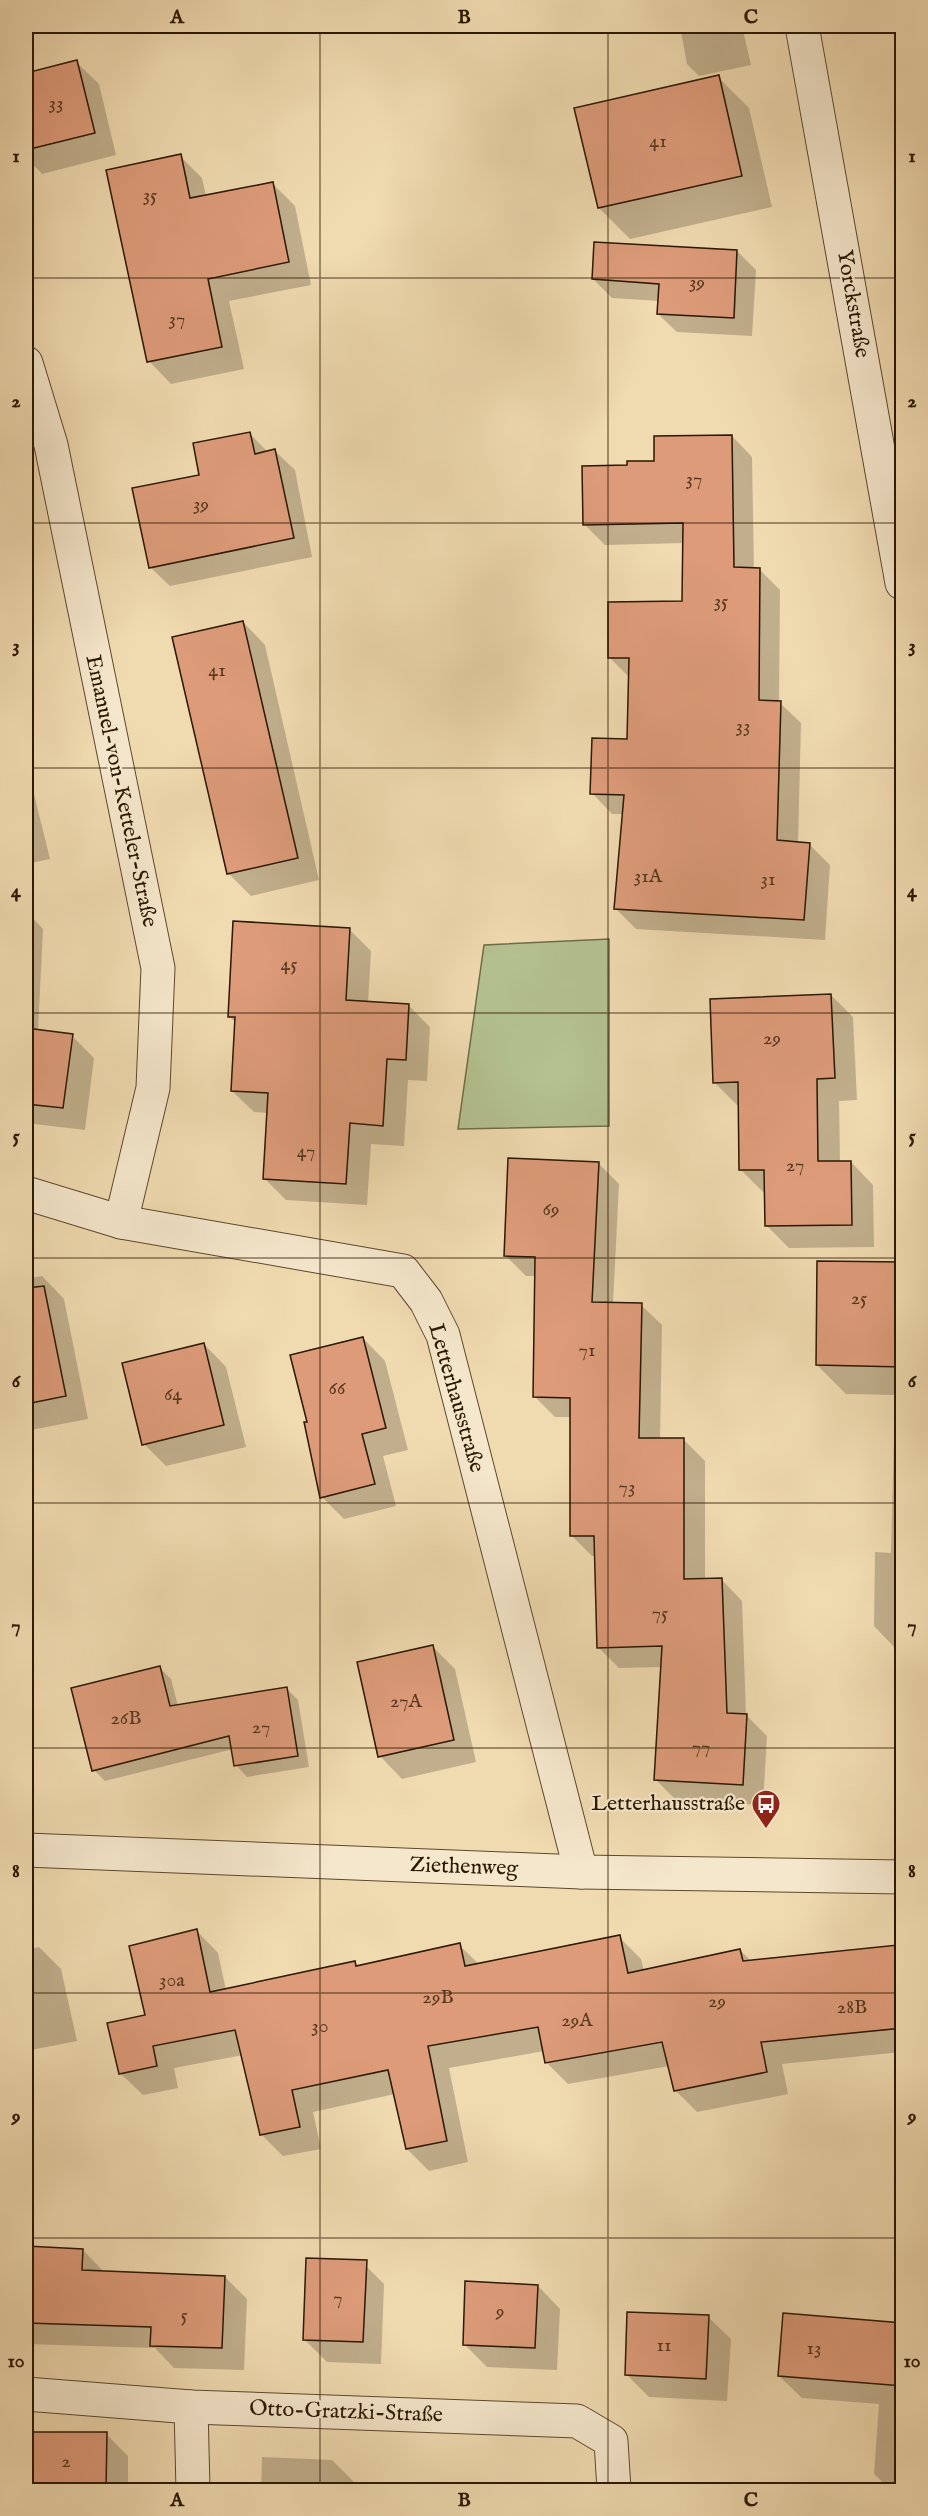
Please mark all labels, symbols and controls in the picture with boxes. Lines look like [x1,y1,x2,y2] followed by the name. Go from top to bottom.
[169,5,185,30] text: A
[457,5,471,30] text: B
[744,5,758,30] text: C
[49,91,63,116] house number: 33
[649,129,667,154] house number: 41
[12,144,20,169] text: 1
[908,144,916,169] text: 1
[143,183,157,208] house number: 35
[830,248,876,360] street label: Yorckstraße
[689,270,705,295] house number: 39
[169,307,185,332] house number: 37
[11,389,21,414] text: 2
[907,389,917,414] text: 2
[686,467,702,492] house number: 37
[193,492,209,517] house number: 39
[714,589,728,614] house number: 35
[12,634,20,659] text: 3
[908,634,916,659] text: 3
[78,652,164,930] street label: Emanuel-von-Ketteler-Straße
[208,658,226,683] house number: 41
[736,714,750,739] house number: 33
[634,864,663,889] house number: 31A
[761,867,775,892] house number: 31
[11,879,22,904] text: 4
[907,879,918,904] text: 4
[281,952,297,977] house number: 45
[763,1026,781,1051] house number: 29
[12,1124,20,1149] text: 5
[908,1124,916,1149] text: 5
[297,1139,315,1164] house number: 47
[786,1153,804,1178] house number: 27
[542,1197,560,1222] house number: 69
[851,1286,867,1311] house number: 25
[421,1320,491,1476] street label: Letterhausstraße
[579,1338,595,1363] house number: 71
[12,1369,22,1394] text: 6
[908,1369,918,1394] text: 6
[329,1376,346,1401] house number: 66
[164,1382,182,1407] house number: 64
[619,1475,635,1500] house number: 73
[652,1601,668,1626] house number: 75
[11,1614,21,1639] text: 7
[907,1614,917,1639] text: 7
[390,1689,423,1714] house number: 27A
[110,1706,142,1731] house number: 26B
[252,1715,270,1740] house number: 27
[692,1735,710,1760] house number: 77
[750,1788,782,1830] bus stop icon: Letterhausstraße
[591,1790,745,1818] place label: Letterhausstraße
[409,1851,520,1883] street label: Ziethenweg
[12,1859,20,1884] text: 8
[908,1859,916,1884] text: 8
[159,1968,185,1993] house number: 30a
[422,1985,454,2010] house number: 29B
[708,1989,726,2014] house number: 29
[837,1995,867,2020] house number: 28B
[561,2008,593,2033] house number: 29A
[311,2014,329,2039] house number: 30
[11,2104,21,2129] text: 9
[907,2104,917,2129] text: 9
[333,2286,343,2311] house number: 7
[495,2299,504,2324] house number: 9
[180,2303,188,2328] house number: 5
[657,2333,671,2358] house number: 11
[807,2336,821,2361] house number: 13
[7,2349,25,2374] text: 10
[903,2349,921,2374] text: 10
[249,2395,443,2429] street label: Otto-Gratzki-Straße
[61,2449,71,2474] house number: 2
[169,2488,185,2513] text: A
[457,2488,471,2513] text: B
[744,2488,758,2513] text: C

